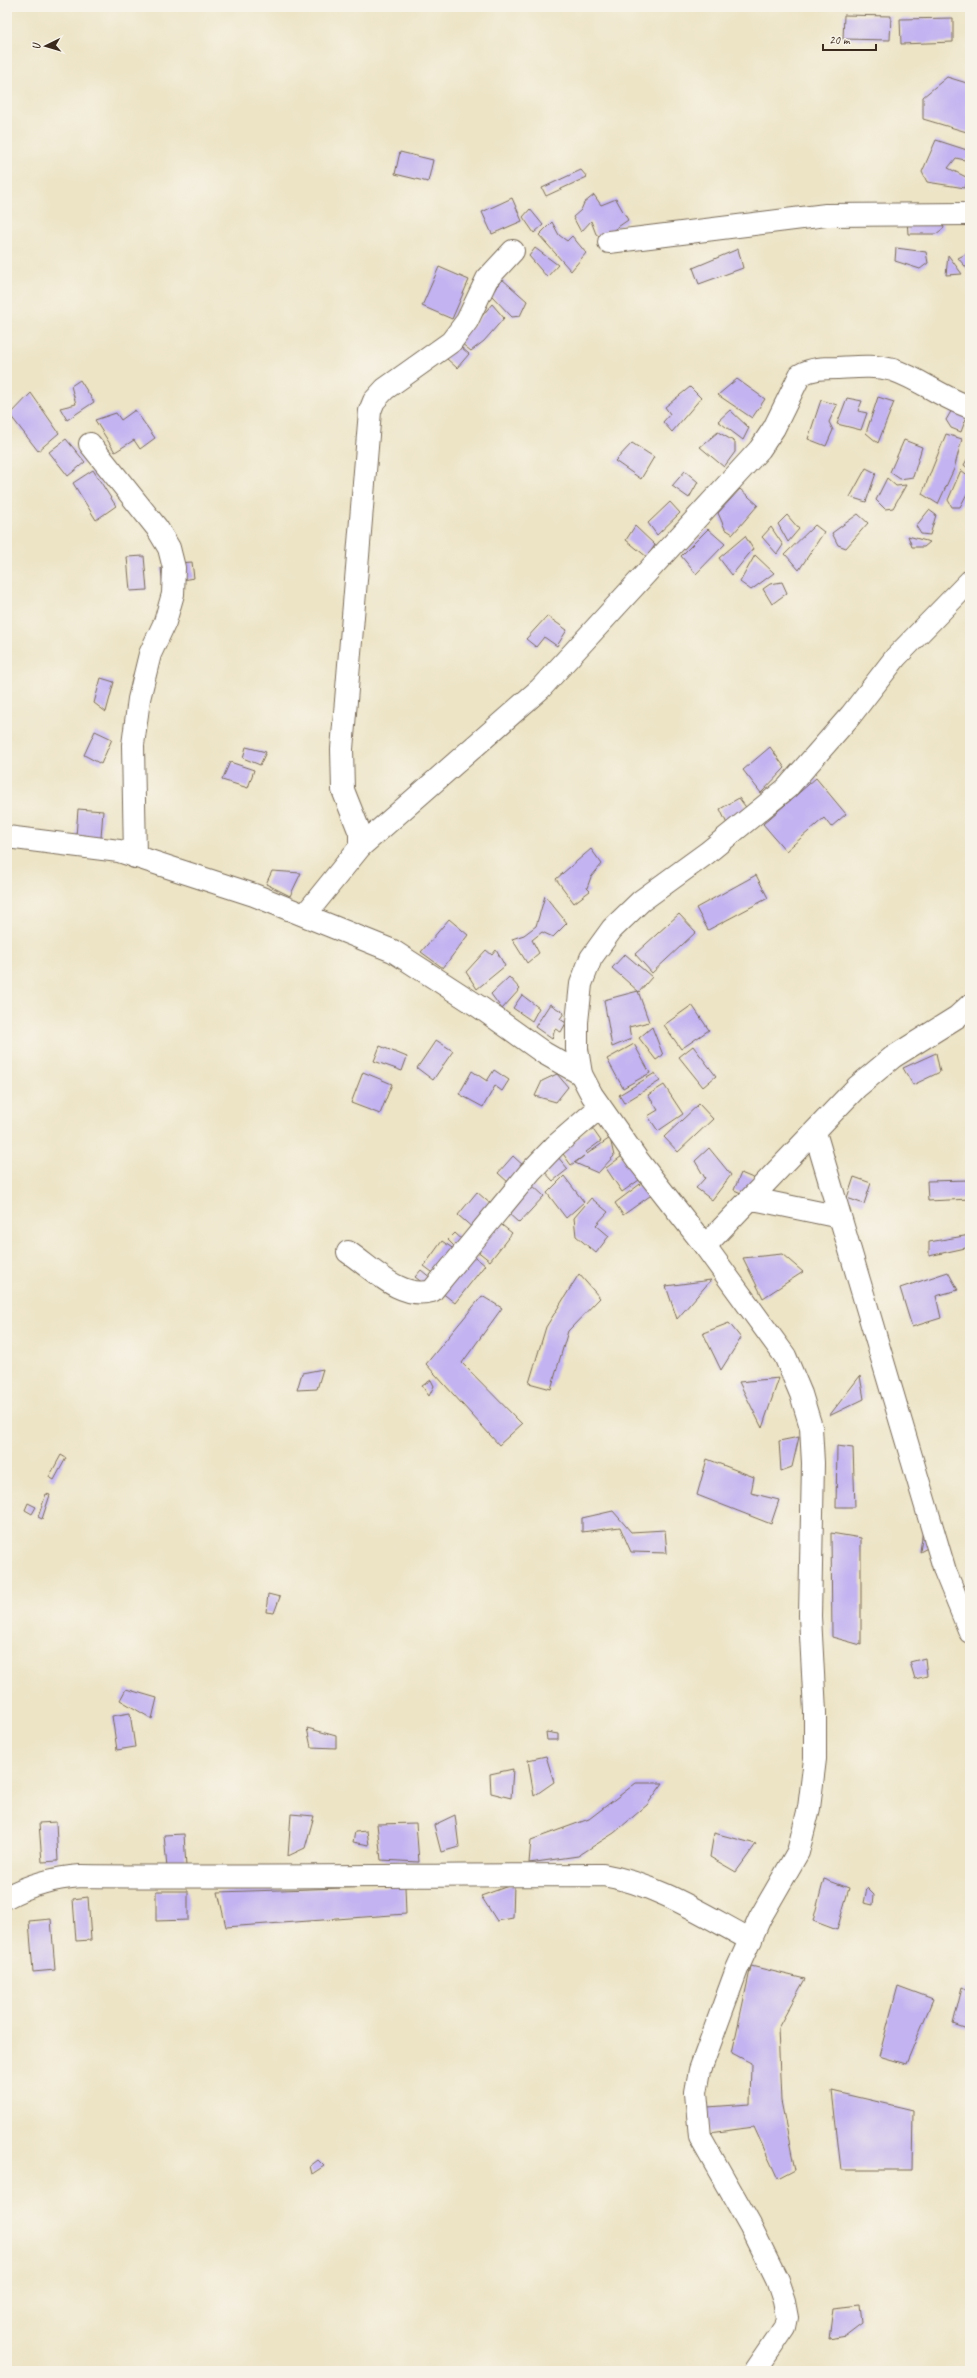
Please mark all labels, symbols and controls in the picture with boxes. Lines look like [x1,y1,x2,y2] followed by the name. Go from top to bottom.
[26,26,66,66] north arrow
[823,26,876,52] scale bar
[829,32,851,48] text: 20 m
[29,41,43,50] text: U

